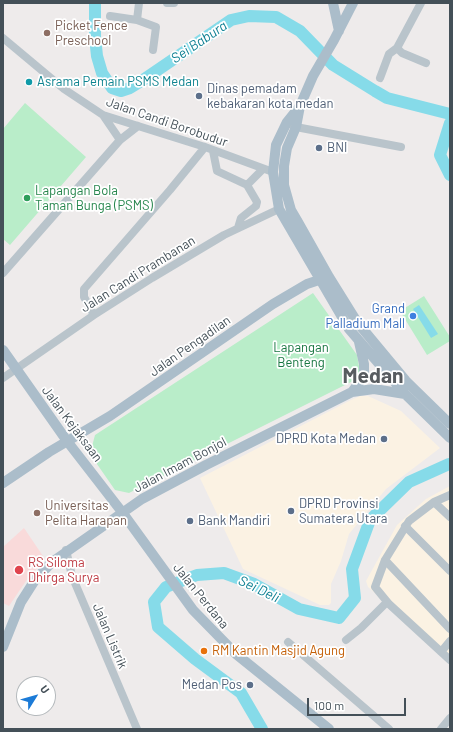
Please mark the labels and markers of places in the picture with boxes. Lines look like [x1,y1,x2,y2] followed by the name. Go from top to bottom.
[55,18,128,49] place label: Picket Fence Preschool
[42,28,52,38] marker: Picket Fence Preschool
[37,74,199,90] place label: Asrama Pemain PSMS Medan
[24,77,34,87] marker: Asrama Pemain PSMS Medan
[207,81,334,112] place label: Dinas pemadam kebakaran kota medan
[194,91,204,101] marker: Dinas pemadam kebakaran kota medan
[327,140,347,156] place label: BNI
[314,143,324,153] marker: BNI
[35,183,153,214] place label: Lapangan Bola Taman Bunga (PSMS)
[22,193,32,203] marker: Lapangan Bola Taman Bunga (PSMS)
[325,301,405,332] place label: Grand Palladium Mall
[408,311,418,321] marker: Grand Palladium Mall
[276,431,376,447] place label: DPRD Kota Medan
[379,434,389,444] marker: DPRD Kota Medan
[299,496,387,527] place label: DPRD Provinsi Sumatera Utara
[45,498,127,529] place label: Universitas Pelita Harapan
[286,506,296,516] marker: DPRD Provinsi Sumatera Utara
[32,508,42,518] marker: Universitas Pelita Harapan
[198,513,270,529] place label: Bank Mandiri
[185,516,195,526] marker: Bank Mandiri
[28,555,99,586] place label: RS Siloma Dhirga Surya
[13,564,25,576] marker: RS Siloma Dhirga Surya
[212,643,345,659] place label: RM Kantin Masjid Agung
[199,646,209,656] marker: RM Kantin Masjid Agung
[182,677,242,693] place label: Medan Pos
[245,680,255,690] marker: Medan Pos

